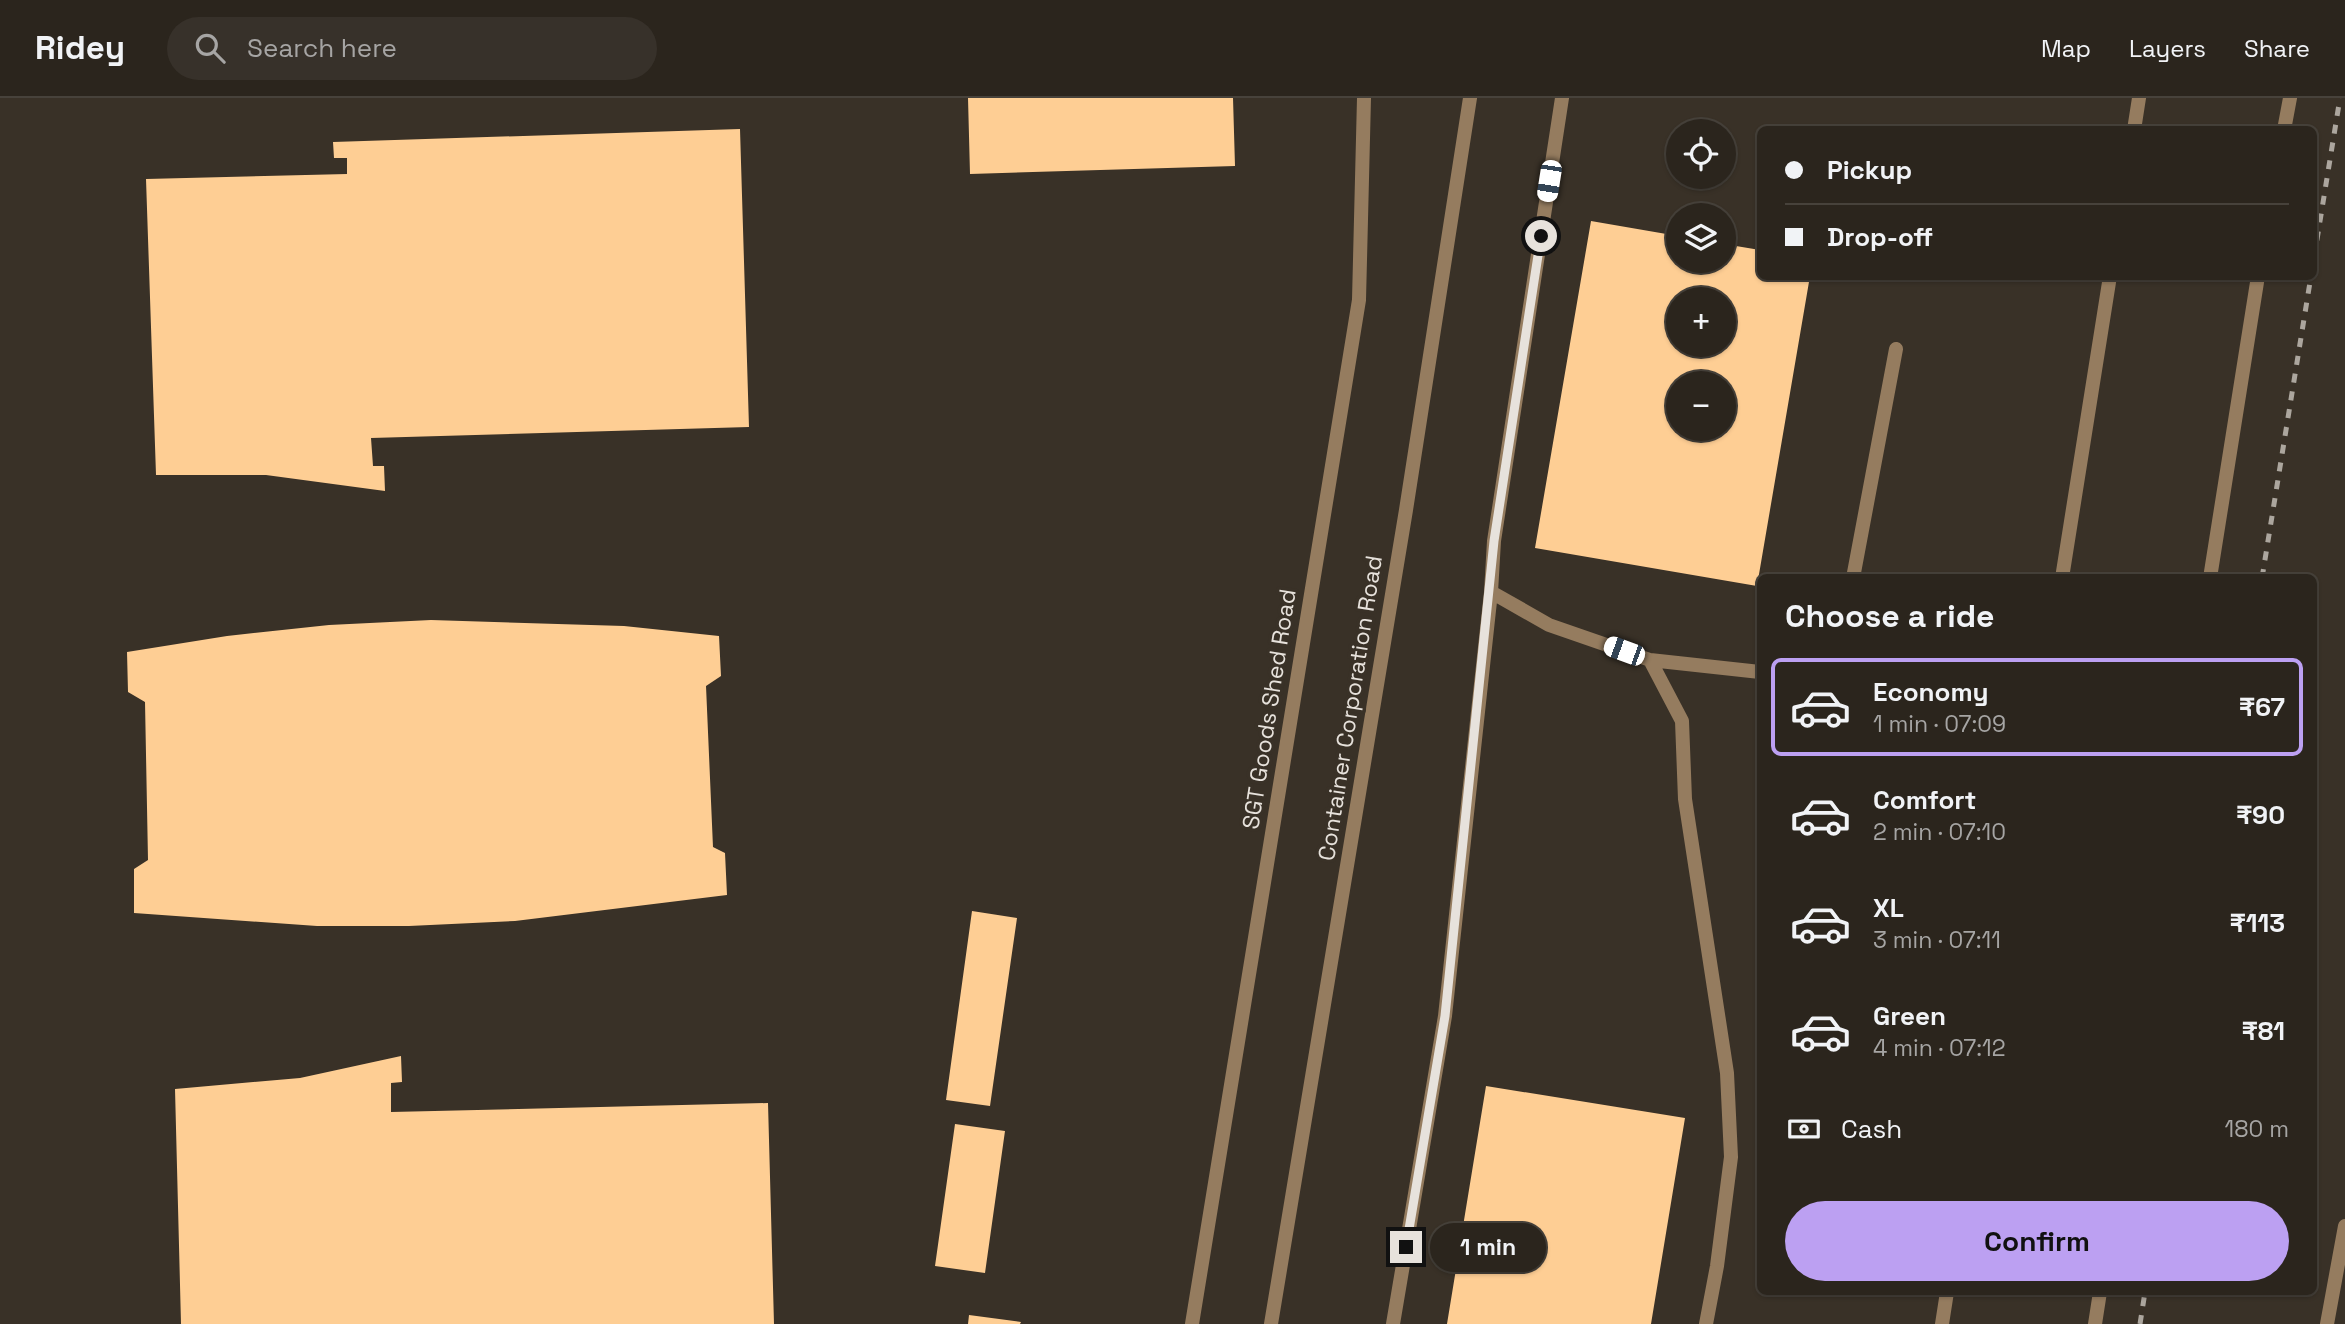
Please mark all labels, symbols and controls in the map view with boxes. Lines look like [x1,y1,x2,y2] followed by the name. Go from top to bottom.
[167,17,657,80] search box
[35,27,125,69] text: Ridey
[191,29,229,67] icon: search
[247,31,397,65] text: Search here
[2041,33,2091,64] text: Map
[2129,33,2206,64] text: Layers
[2244,33,2310,64] text: Share
[1666,119,1736,441] map controls
[1666,119,1736,189] button: locate
[1827,153,1912,187] text: Pickup
[1536,159,1563,203] car
[1666,203,1736,273] button: layers
[1525,220,1557,252] route start
[1827,220,1933,254] text: Drop-off
[1666,287,1736,357] button: +
[1666,371,1736,441] button: −
[1311,553,1389,863] street label: Container Corporation Road
[1235,587,1303,831] street label: SGT Goods Shed Road
[1785,596,1995,636] text: Choose a ride
[1601,634,1648,668] car
[1873,675,1989,709] text: Economy
[1789,676,1852,739] icon: car
[2239,690,2285,724] text: ₹67
[1873,709,2006,739] text: 1 min · 07:09
[1873,783,1976,817] text: Comfort
[1789,784,1852,847] icon: car
[2236,798,2285,832] text: ₹90
[1873,817,2006,847] text: 2 min · 07:10
[1873,891,1904,925] text: XL
[1789,892,1852,955] icon: car
[2230,906,2285,940] text: ₹113
[1873,925,2001,955] text: 3 min · 07:11
[1873,999,1946,1033] text: Green
[1789,1000,1852,1063] icon: car
[2241,1014,2285,1048] text: ₹81
[1873,1033,2006,1063] text: 4 min · 07:12
[1785,1110,1823,1148] icon: cash
[1841,1112,1902,1146] text: Cash
[2225,1114,2289,1144] text: 180 m
[1785,1201,2289,1281] button: Confirm
[1430,1222,1546,1272] callout: 1 min
[1390,1231,1422,1263] route end
[1460,1232,1516,1262] text: 1 min

